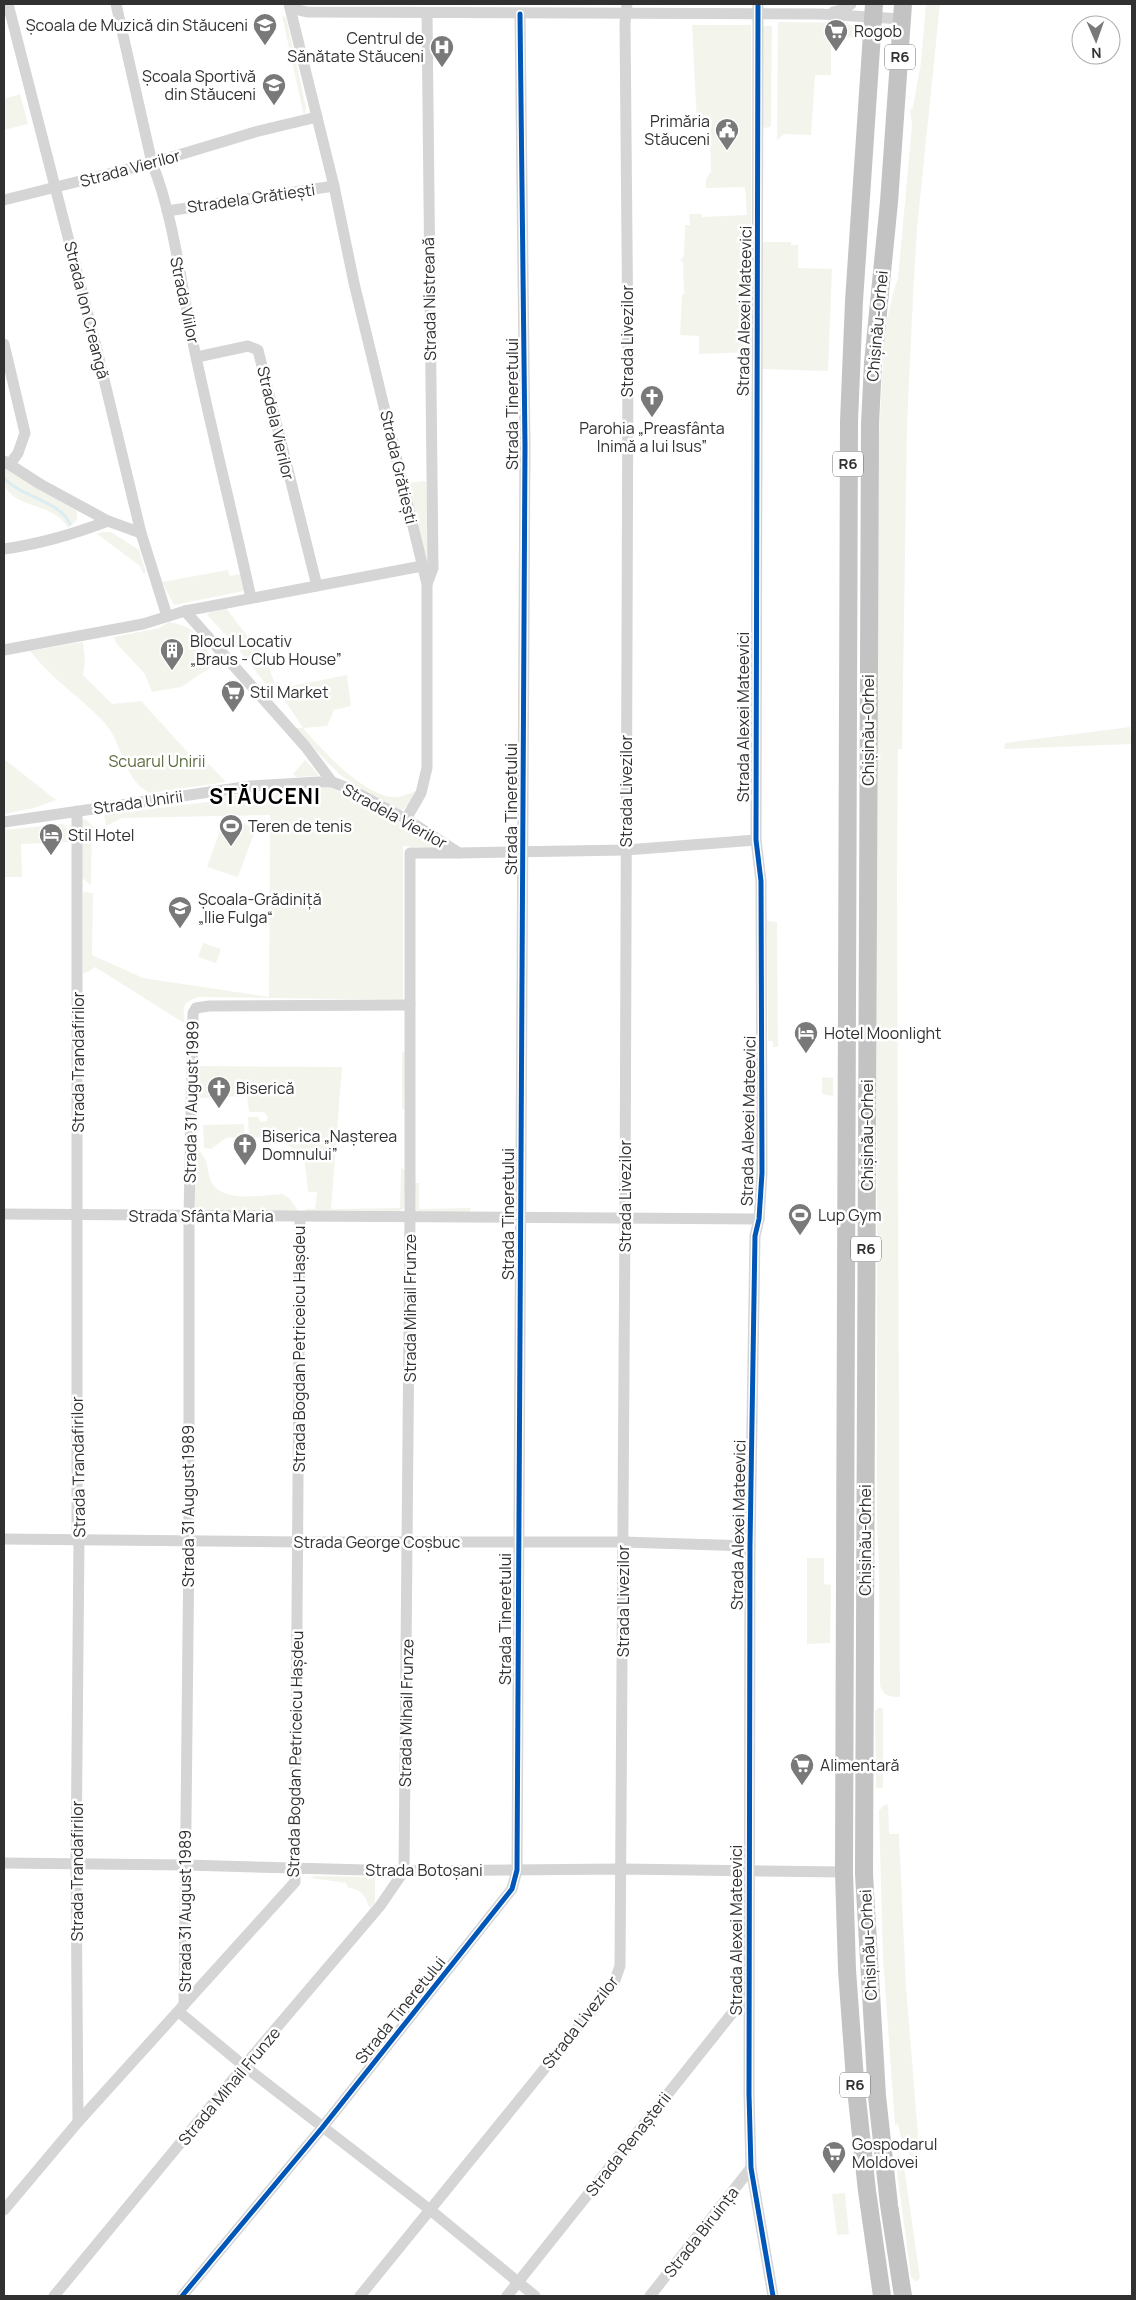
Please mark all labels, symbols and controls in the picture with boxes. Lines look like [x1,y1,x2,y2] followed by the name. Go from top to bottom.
[252,12,278,46] school or university icon: Școala de Muzică din Stăuceni
[26,14,248,36] place label: Școala de Muzică din Stăuceni
[1071,15,1121,65] north arrow
[823,18,849,52] supermarket icon: Rogob
[854,20,902,42] place label: Rogob
[287,27,424,67] place label: Centrul de Sănătate Stăuceni
[429,34,455,68] hospital icon: Centrul de Sănătate Stăuceni
[885,44,915,70] road number: R6
[1091,44,1102,63] text: N
[142,65,256,105] place label: Școala Sportivă din Stăuceni
[261,72,287,106] school or university icon: Școala Sportivă din Stăuceni
[644,110,710,150] place label: Primăria Stăuceni
[714,117,740,151] public building icon: Primăria Stăuceni
[77,144,183,192] street label: Strada Vierilor
[186,178,316,218] street label: Stradela Grătiești
[732,226,756,396] street label: Strada Alexei Mateevici
[417,237,441,361] street label: Strada Nistreană
[59,239,115,381] street label: Strada Ion Creangă
[165,255,205,346] street label: Strada Viilor
[861,270,893,382] street label: Chișinău-Orhei
[616,285,638,397] street label: Strada Livezilor
[501,338,523,470] street label: Strada Tineretului
[252,364,300,482] street label: Stradela Vierilor
[639,384,665,418] church icon: Parohia „Preasfânta Inimă a lui Isus”
[375,408,423,526] street label: Strada Grătiești
[579,417,725,457] place label: Parohia „Preasfânta Inimă a lui Isus”
[833,452,863,476] road number: R6
[190,630,342,670] place label: Blocul Locativ „Braus - Club House”
[732,632,754,802] street label: Strada Alexei Mateevici
[159,637,185,671] building icon: Blocul Locativ „Braus - Club House”
[857,674,879,786] street label: Chișinău-Orhei
[220,679,246,713] supermarket icon: Stil Market
[250,681,329,703] place label: Stil Market
[615,735,637,847] street label: Strada Livezilor
[500,743,522,875] street label: Strada Tineretului
[108,750,206,772] park label: Scuarul Unirii
[339,778,451,854] street label: Stradela Vierilor
[209,782,321,810] district label: STĂUCENI
[92,785,184,819] street label: Strada Unirii
[218,813,244,847] sports icon: Teren de tenis
[248,815,352,837] place label: Teren de tenis
[38,822,64,856] hotel icon: Stil Hotel
[68,824,135,846] place label: Stil Hotel
[198,888,322,928] place label: Școala-Grădiniță „Ilie Fulga“
[167,895,193,929] school or university icon: Școala-Grădiniță „Ilie Fulga“
[67,991,89,1133] street label: Strada Trandafirilor
[793,1020,819,1054] hotel icon: Hotel Moonlight
[179,1021,203,1183] street label: Strada 31 August 1989
[824,1022,942,1044] place label: Hotel Moonlight
[736,1036,760,1206] street label: Strada Alexei Mateevici
[206,1075,232,1109] church icon: Biserică
[236,1077,295,1099] place label: Biserică
[856,1079,878,1191] street label: Chișinău-Orhei
[262,1125,397,1165] place label: Biserica „Nașterea Domnului”
[232,1132,258,1166] church icon: Biserica „Nașterea Domnului”
[614,1140,636,1252] street label: Strada Livezilor
[497,1148,519,1280] street label: Strada Tineretului
[787,1202,813,1236] sports icon: Lup Gym
[818,1204,882,1226] place label: Lup Gym
[128,1205,274,1227] street label: Strada Sfânta Maria
[288,1226,310,1472] street label: Strada Bogdan Petriceicu Hașdeu
[399,1234,421,1382] street label: Strada Mihail Frunze
[851,1236,881,1262] road number: R6
[66,1396,90,1538] street label: Strada Trandafirilor
[177,1425,199,1587] street label: Strada 31 August 1989
[726,1440,750,1610] street label: Strada Alexei Mateevici
[854,1484,876,1596] street label: Chișinău-Orhei
[294,1531,461,1553] street label: Strada George Coșbuc
[612,1545,634,1657] street label: Strada Livezilor
[494,1553,516,1685] street label: Strada Tineretului
[282,1630,308,1878] street label: Strada Bogdan Petriceicu Hașdeu
[394,1639,418,1787] street label: Strada Mihail Frunze
[789,1752,815,1786] supermarket icon: Alimentară
[820,1754,899,1776] place label: Alimentară
[66,1800,88,1942] street label: Strada Trandafirilor
[174,1830,196,1992] street label: Strada 31 August 1989
[725,1845,747,2015] street label: Strada Alexei Mateevici
[365,1859,483,1881] street label: Strada Botoșani
[854,1889,882,2001] street label: Chișinău-Orhei
[350,1952,450,2068] street label: Strada Tineretului
[537,1971,623,2073] street label: Strada Livezilor
[173,2022,285,2150] street label: Strada Mihail Frunze
[840,2072,870,2098] road number: R6
[580,2087,676,2201] street label: Strada Renașterii
[852,2133,937,2173] place label: Gospodarul Moldovei
[821,2140,847,2174] supermarket icon: Gospodarul Moldovei
[659,2182,743,2282] street label: Strada Biruința

